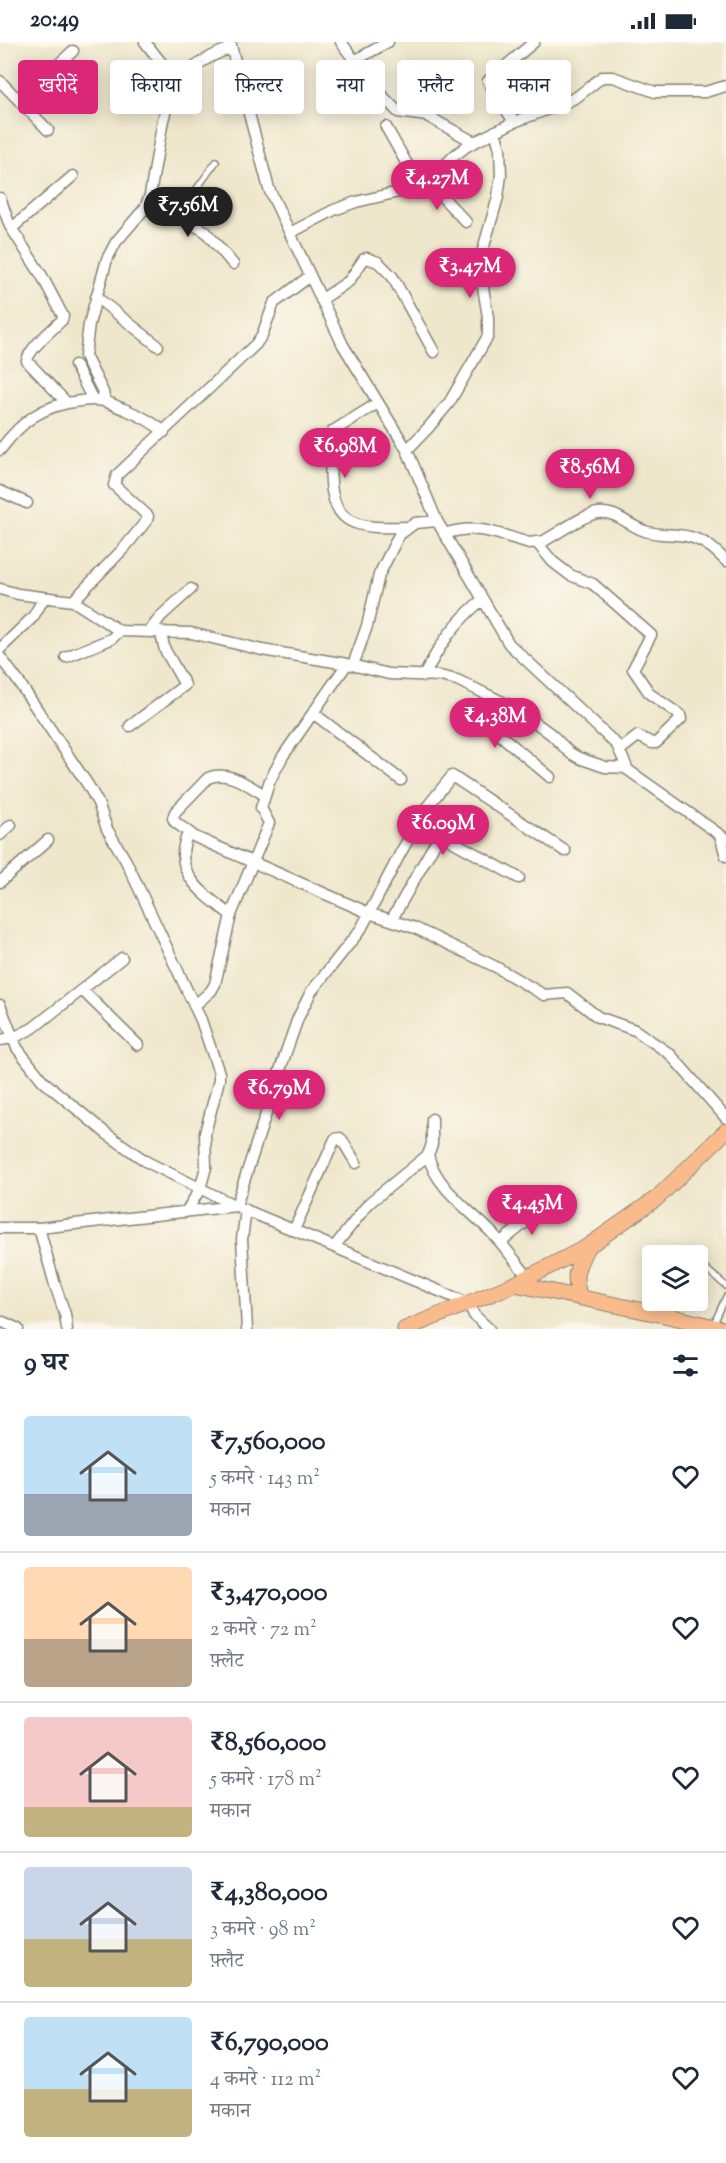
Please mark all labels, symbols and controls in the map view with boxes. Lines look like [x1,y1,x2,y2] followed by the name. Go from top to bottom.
[30,5,79,37] text: 20:49
[18,60,98,114] chip: खरीदें
[110,60,202,114] chip: किराया
[214,60,304,114] chip: फ़िल्टर
[316,60,385,114] chip: नया
[397,60,474,114] chip: फ़्लैट
[486,60,571,114] chip: मकान
[388,160,486,211] pin: ₹4.27M
[405,165,469,194] text: ₹4.27M
[139,187,237,238] pin: ₹7.56M
[158,192,218,221] text: ₹7.56M
[421,248,519,299] pin: ₹3.47M
[439,253,501,282] text: ₹3.47M
[296,428,394,479] pin: ₹6.98M
[313,433,377,462] text: ₹6.98M
[541,449,639,500] pin: ₹8.56M
[559,454,621,483] text: ₹8.56M
[446,698,544,749] pin: ₹4.38M
[464,703,526,732] text: ₹4.38M
[394,805,492,856] pin: ₹6.09M
[411,810,475,839] text: ₹6.09M
[230,1070,328,1121] pin: ₹6.79M
[247,1075,311,1104] text: ₹6.79M
[483,1185,581,1236] pin: ₹4.45M
[501,1190,563,1219] text: ₹4.45M
[642,1245,708,1311] map controls
[642,1245,708,1311] button: layers
[24,1345,68,1382] text: 9 घर
[669,1349,702,1382] icon: filters
[210,1424,325,1461] text: ₹7,560,000
[72,1440,144,1512] icon: home
[669,1460,702,1493] icon: heart
[210,1465,320,1494] text: 5 कमरे · 143 m²
[210,1497,251,1526] text: मकान
[210,1575,327,1612] text: ₹3,470,000
[72,1591,144,1663] icon: home
[669,1611,702,1644] icon: heart
[210,1616,317,1645] text: 2 कमरे · 72 m²
[210,1648,243,1677] text: फ़्लैट
[210,1725,326,1762] text: ₹8,560,000
[72,1741,144,1813] icon: home
[669,1761,702,1794] icon: heart
[210,1766,322,1795] text: 5 कमरे · 178 m²
[210,1798,251,1827] text: मकान
[210,1875,328,1912] text: ₹4,380,000
[72,1891,144,1963] icon: home
[669,1911,702,1944] icon: heart
[210,1916,316,1945] text: 3 कमरे · 98 m²
[210,1948,243,1977] text: फ़्लैट
[210,2025,329,2062] text: ₹6,790,000
[72,2041,144,2113] icon: home
[669,2061,702,2094] icon: heart
[210,2066,321,2095] text: 4 कमरे · 112 m²
[210,2098,251,2127] text: मकान

